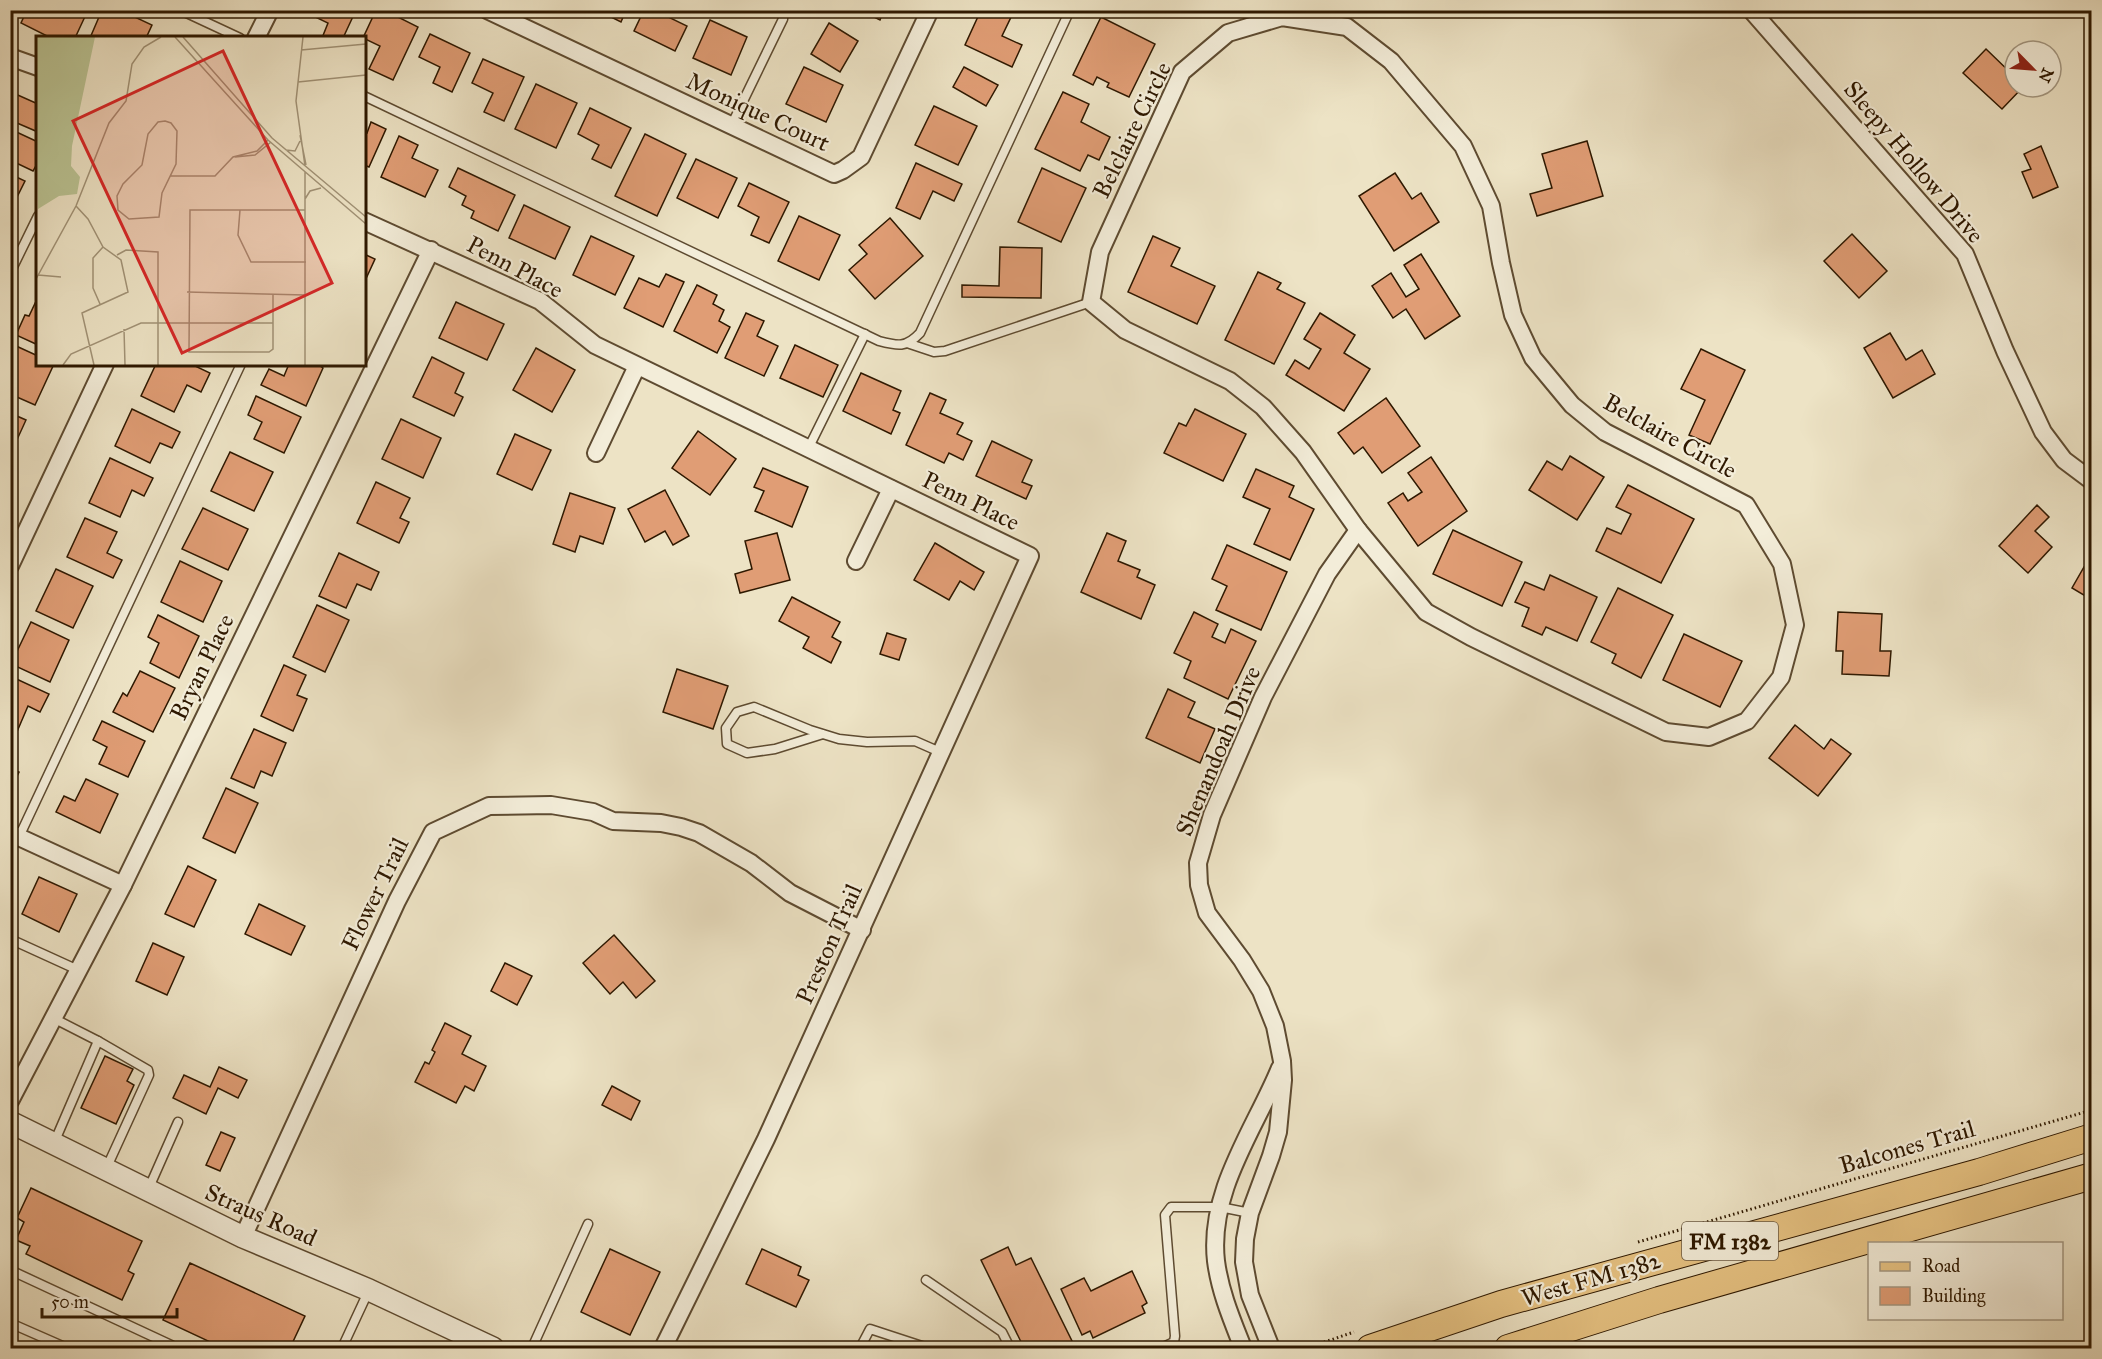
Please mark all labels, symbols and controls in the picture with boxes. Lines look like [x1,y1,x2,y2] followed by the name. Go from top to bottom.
[36,36,366,366] inset map
[2003,39,2063,99] north arrow
[1086,57,1178,203] street label: Belclaire Circle
[2034,65,2058,86] text: N
[682,66,835,158] street label: Monique Court
[1837,75,1991,249] street label: Sleepy Hollow Drive
[462,229,568,305] street label: Penn Place
[1598,387,1742,485] street label: Belclaire Circle
[917,465,1025,537] street label: Penn Place
[163,609,241,725] street label: Bryan Place
[1169,662,1267,840] street label: Shenandoah Drive
[335,832,415,955] street label: Flower Trail
[789,879,869,1009] street label: Preston Trail
[1836,1113,1979,1181] street label: Balcones Trail
[200,1177,322,1253] street label: Straus Road
[1682,1222,1778,1260] road number: FM 1382
[1868,1242,2063,1320] legend
[1518,1245,1664,1313] street label: West FM 1382
[1922,1255,1960,1277] text: Road
[42,1281,177,1319] scale bar
[1922,1285,1986,1308] text: Building
[51,1291,89,1313] text: 50 m

